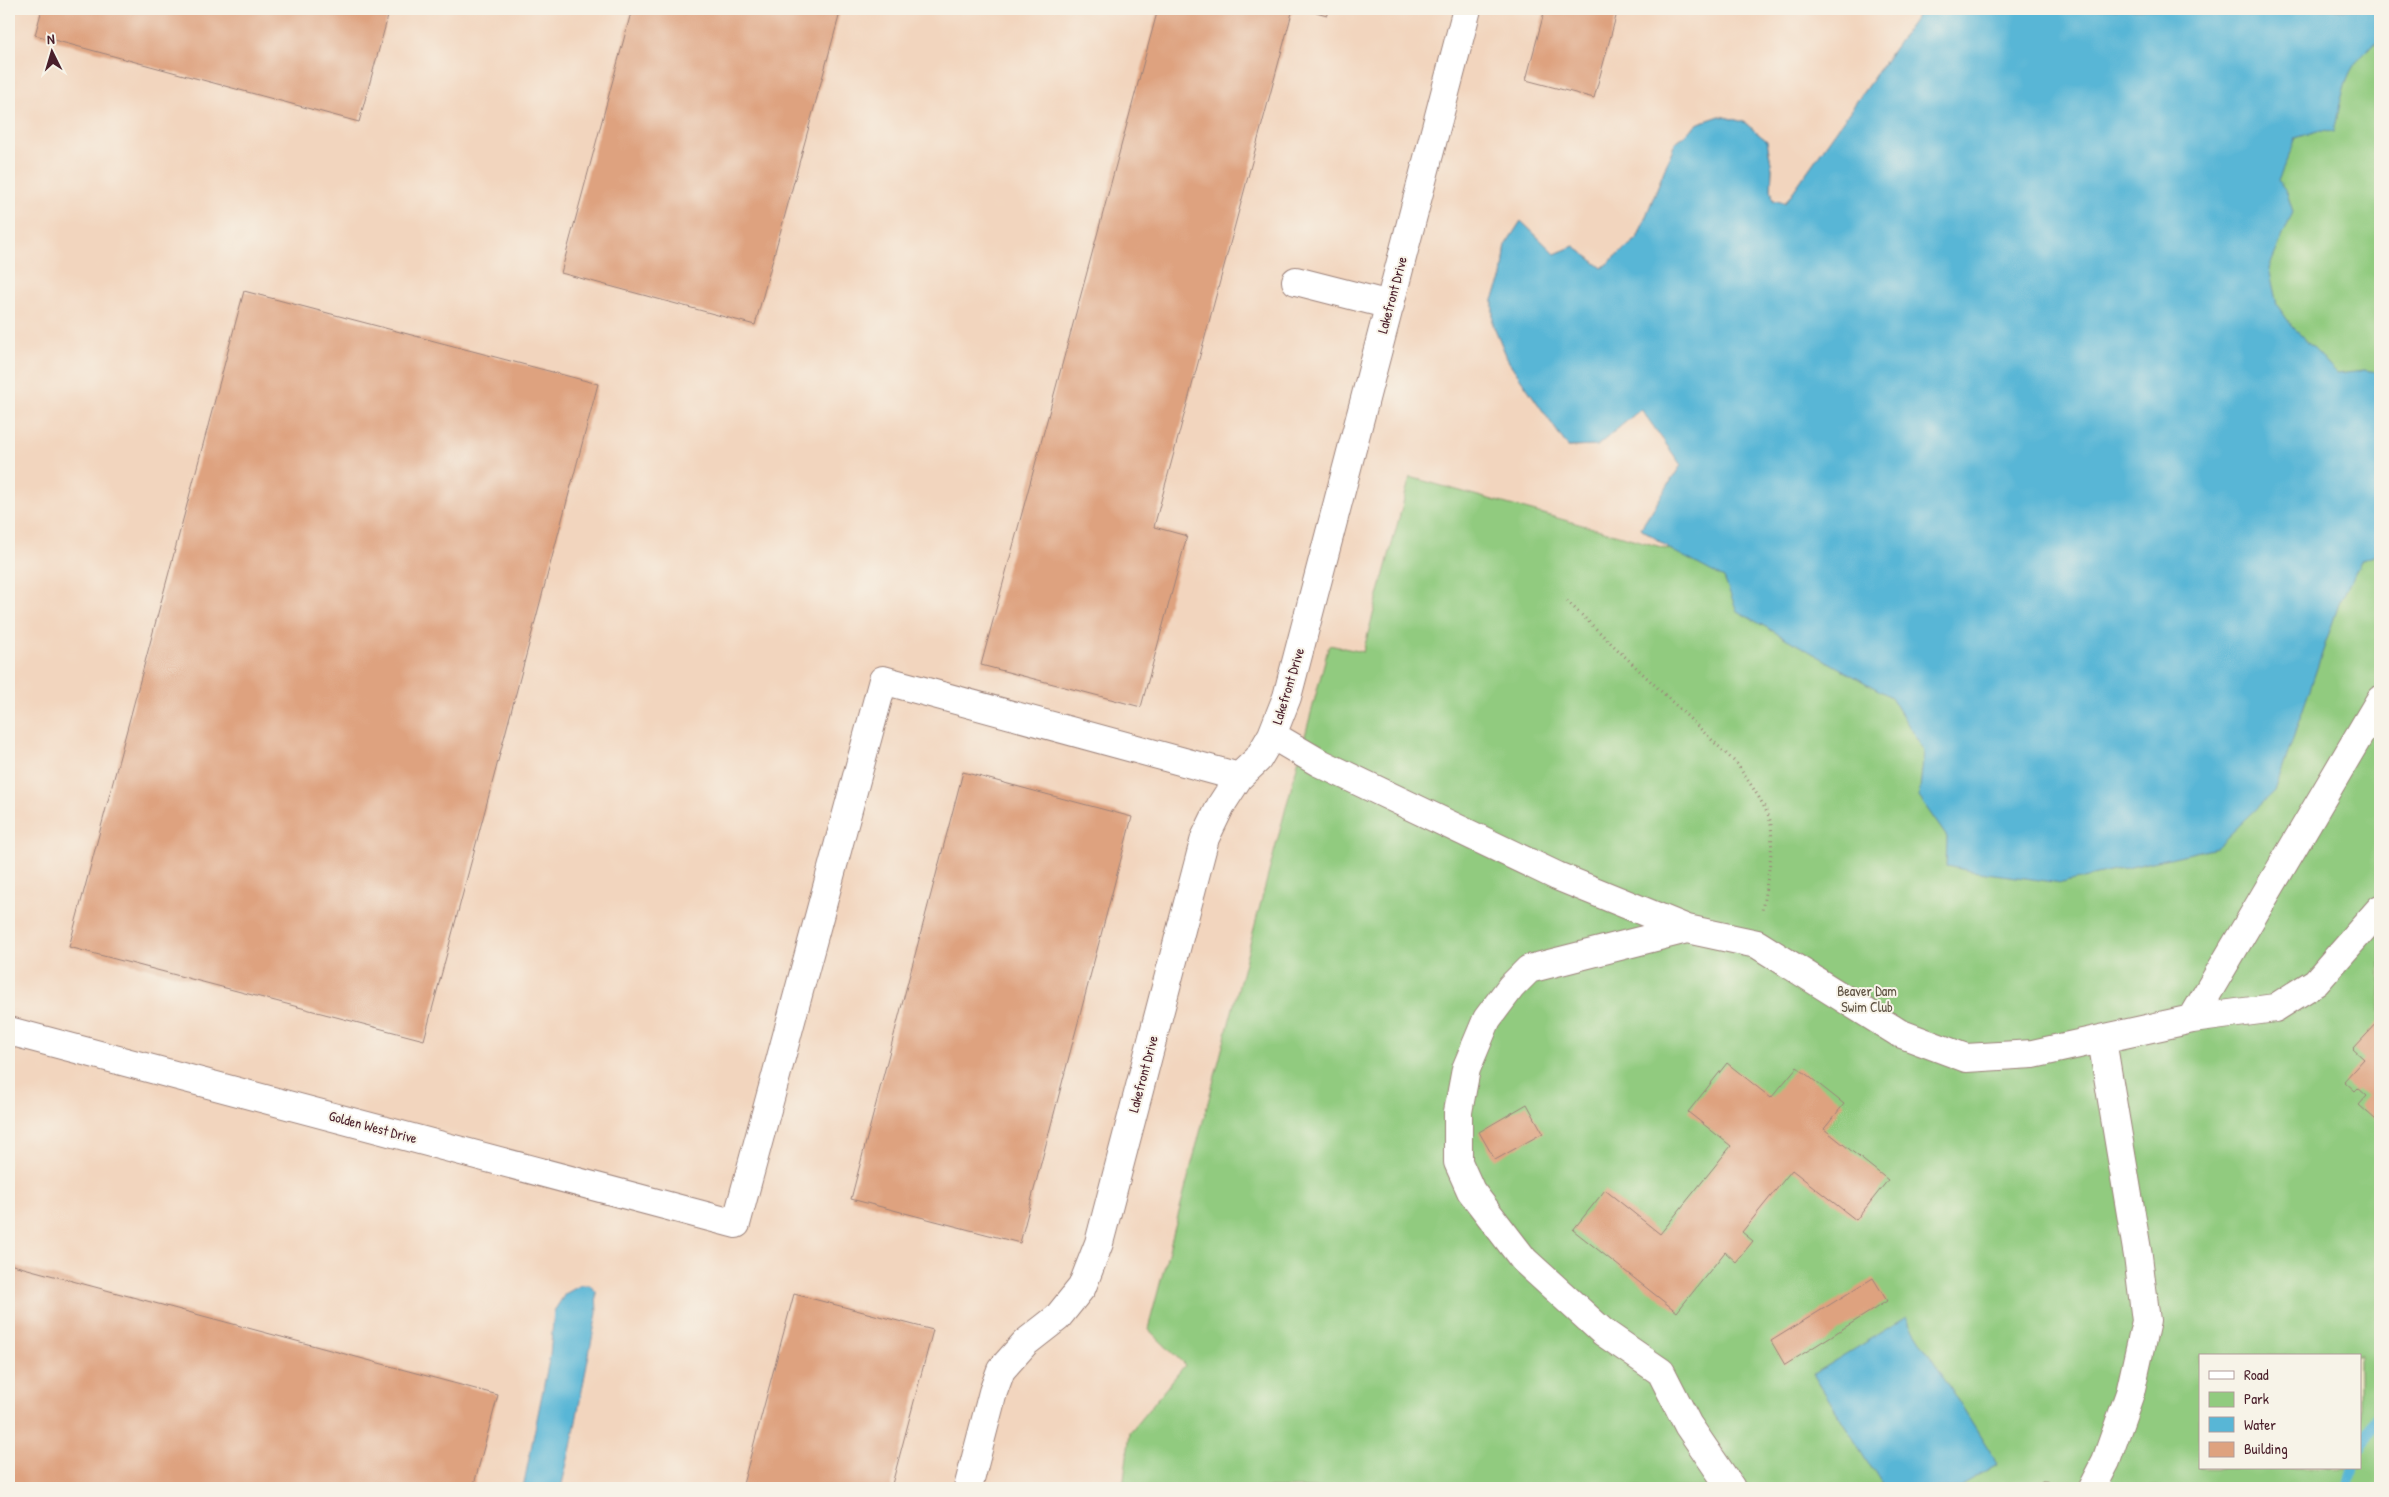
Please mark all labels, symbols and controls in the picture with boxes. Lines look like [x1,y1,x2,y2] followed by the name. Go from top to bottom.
[28,28,78,78] north arrow
[46,29,56,48] text: N
[1372,254,1411,335] street label: Lakefront Drive
[1267,645,1308,726] street label: Lakefront Drive
[1837,981,1897,1016] park label: Beaver Dam Swim Club
[1123,1033,1162,1114] street label: Lakefront Drive
[327,1106,420,1148] street label: Golden West Drive
[2199,1354,2362,1470] legend
[2244,1364,2269,1385] text: Road
[2244,1388,2269,1409] text: Park
[2244,1414,2276,1435] text: Water
[2244,1438,2288,1459] text: Building

